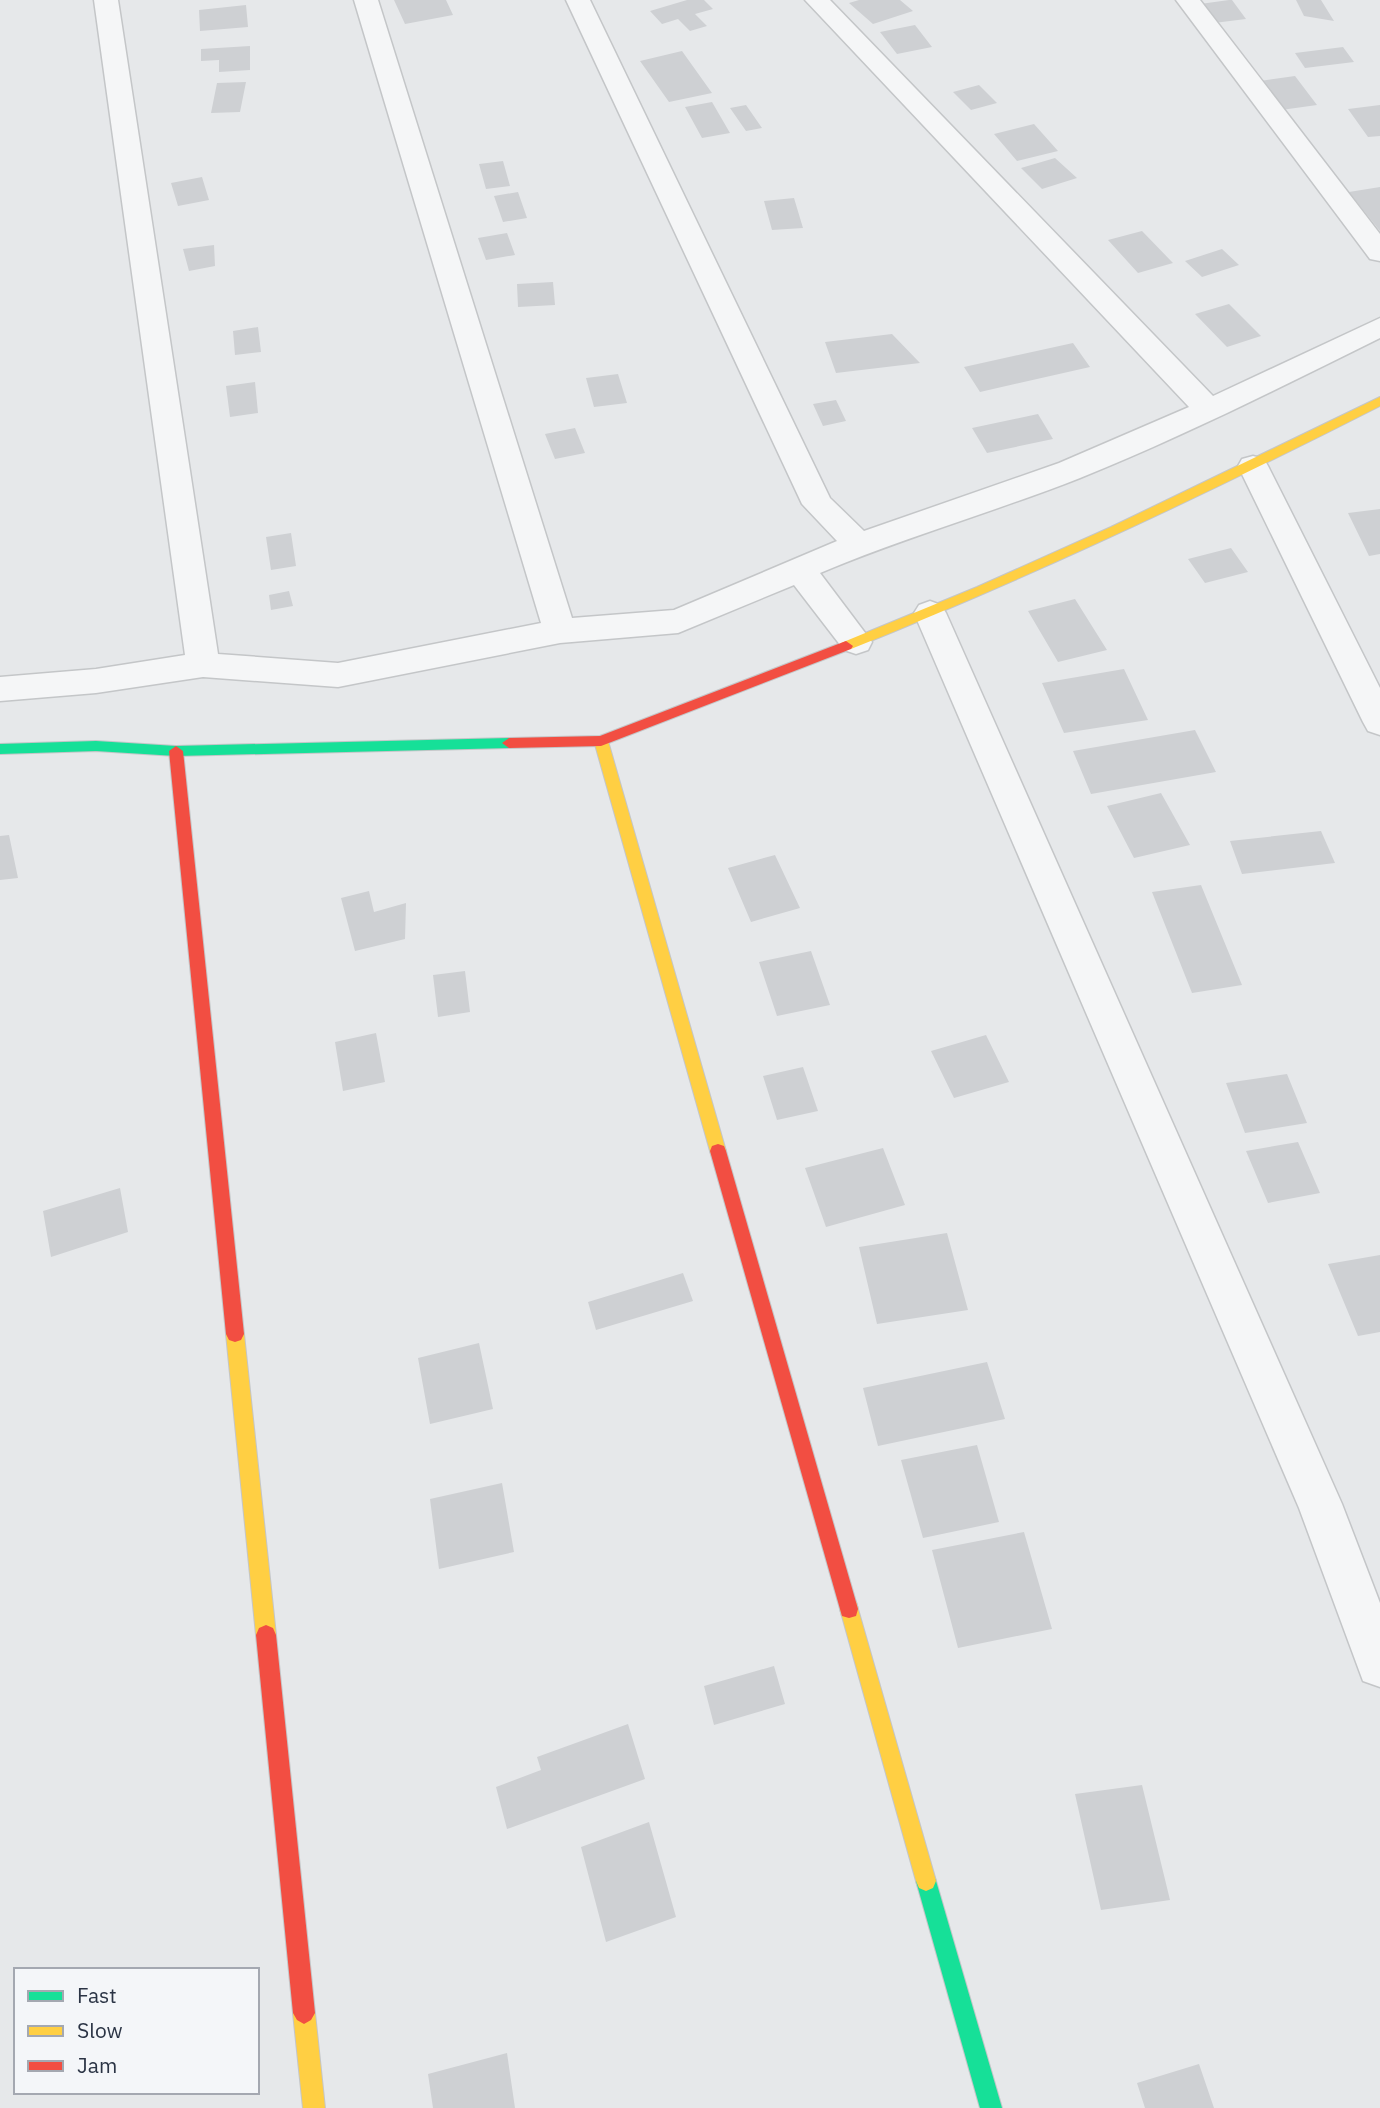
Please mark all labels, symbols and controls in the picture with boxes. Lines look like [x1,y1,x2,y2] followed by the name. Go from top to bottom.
[14,1968,259,2094] legend
[77,1981,117,2009] text: Fast
[77,2016,123,2044] text: Slow
[77,2051,117,2079] text: Jam

